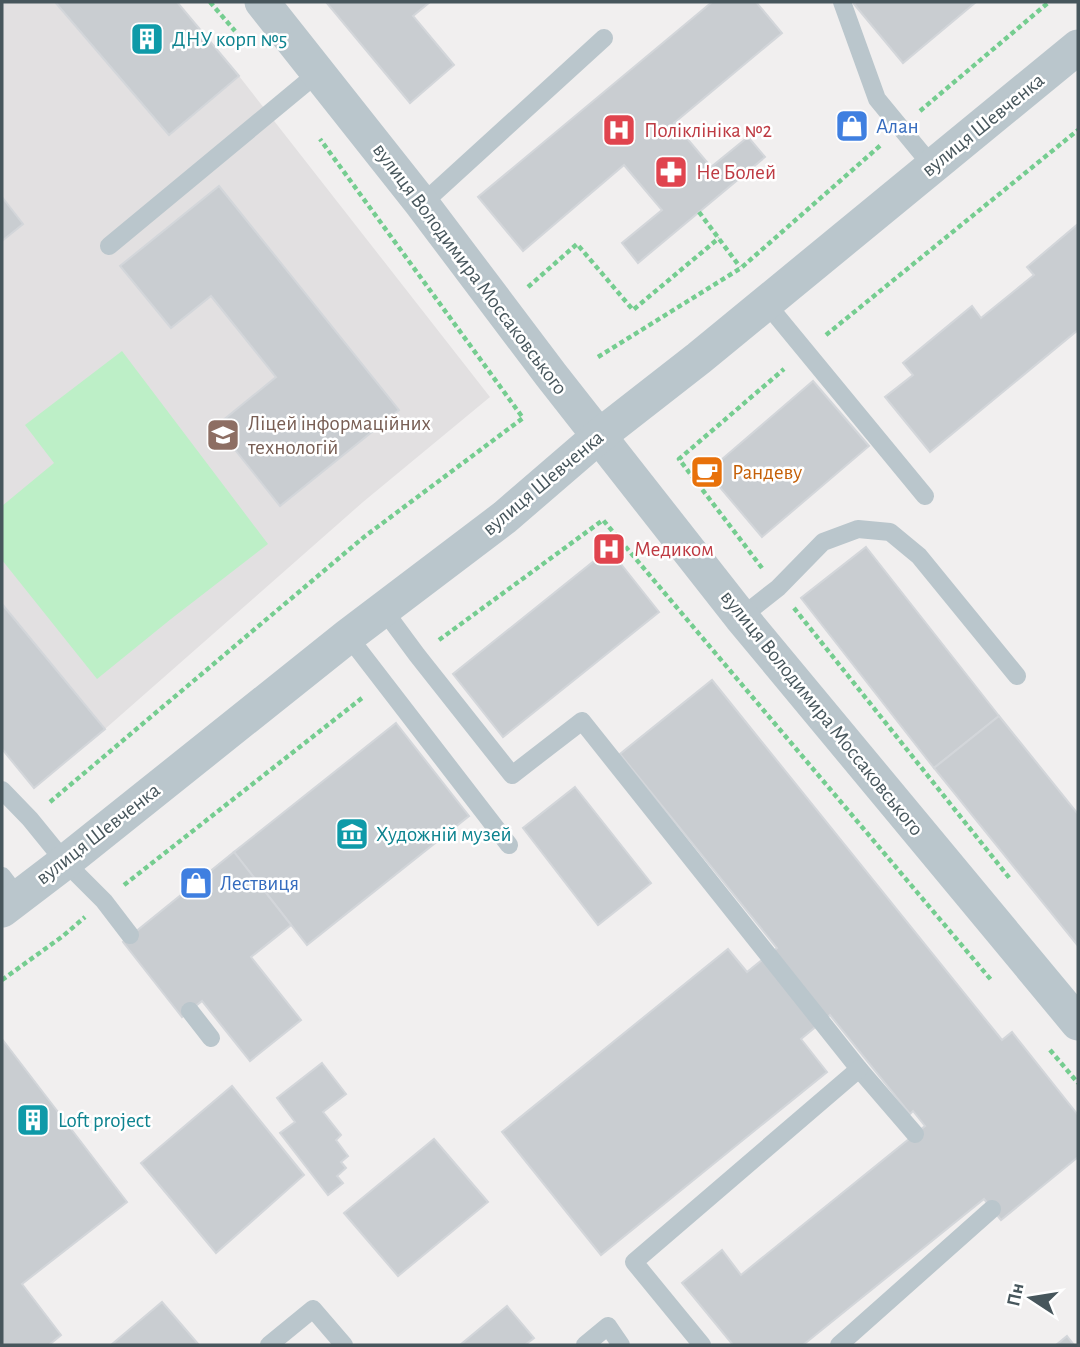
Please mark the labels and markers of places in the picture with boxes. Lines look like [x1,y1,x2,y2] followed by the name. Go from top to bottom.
[128,20,166,58] building icon: ДНУ корп №5
[172,29,287,50] place label: ДНУ корп №5
[833,107,871,145] shop icon: Алан
[600,111,638,149] hospital icon: Поліклініка №2
[876,116,919,137] place label: Алан
[644,120,772,141] place label: Поліклініка №2
[652,153,690,191] pharmacy icon: Не Болей
[696,162,776,183] place label: Не Болей
[247,413,431,458] place label: Ліцей інформаційних технологій
[204,416,242,454] school or university icon: Ліцей інформаційних технологій
[688,453,726,491] cafe icon: Рандеву
[732,462,802,483] place label: Рандеву
[590,530,628,568] hospital icon: Медиком
[634,539,714,560] place label: Медиком
[333,815,371,853] museum icon: Художній музей
[376,824,512,845] place label: Художній музей
[177,864,215,902] shop icon: Лествиця
[220,873,299,894] place label: Лествиця
[14,1101,52,1139] building icon: Loft project
[58,1110,151,1131] place label: Loft project

